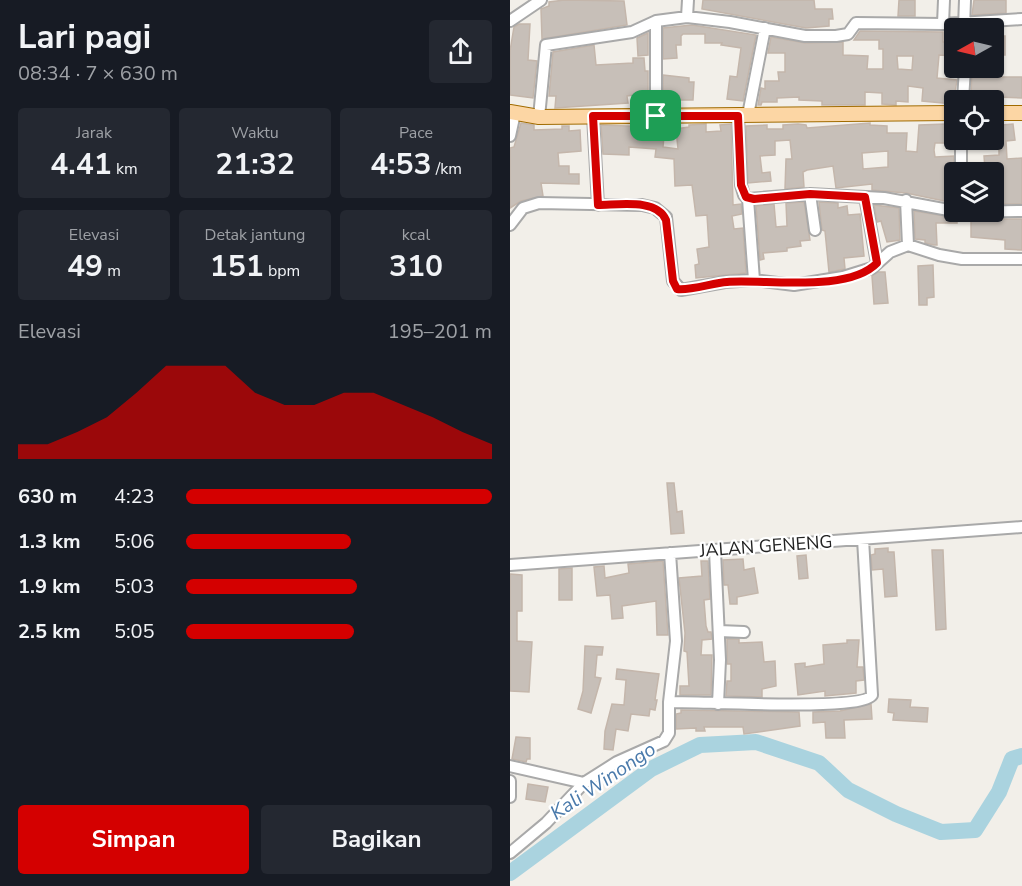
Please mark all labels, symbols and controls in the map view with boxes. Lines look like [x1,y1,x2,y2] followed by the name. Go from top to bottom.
[18,15,151,60] text: Lari pagi
[944,18,1004,78] north arrow
[944,18,1004,222] map controls
[429,20,492,83] button: share
[18,60,178,87] text: 08:34 · 7 × 630 m
[630,90,681,141] pin
[944,90,1004,150] button: locate
[639,99,672,132] icon: arrive
[76,122,112,144] text: Jarak
[231,122,279,144] text: Waktu
[399,122,433,144] text: Pace
[50,144,112,185] text: 4.41
[215,144,295,185] text: 21:32
[370,144,432,185] text: 4:53
[112,158,138,180] text: km
[432,158,462,180] text: /km
[944,162,1004,222] button: layers
[69,224,119,246] text: Elevasi
[205,224,305,246] text: Detak jantung
[402,224,430,246] text: kcal
[67,246,103,287] text: 49
[210,246,264,287] text: 151
[389,246,443,287] text: 310
[103,260,121,282] text: m
[264,260,300,282] text: bpm
[18,318,81,345] text: Elevasi
[388,318,492,345] text: 195–201 m
[18,483,77,510] text: 630 m
[114,483,155,510] text: 4:23
[18,528,81,555] text: 1.3 km
[114,528,155,555] text: 5:06
[698,529,833,563] street label: JALAN GENENG
[18,573,81,600] text: 1.9 km
[114,573,155,600] text: 5:03
[18,618,81,645] text: 2.5 km
[114,618,155,645] text: 5:05
[545,736,661,826] water label: Kali Winongo
[18,805,249,874] button: Simpan
[261,805,492,874] button: Bagikan

